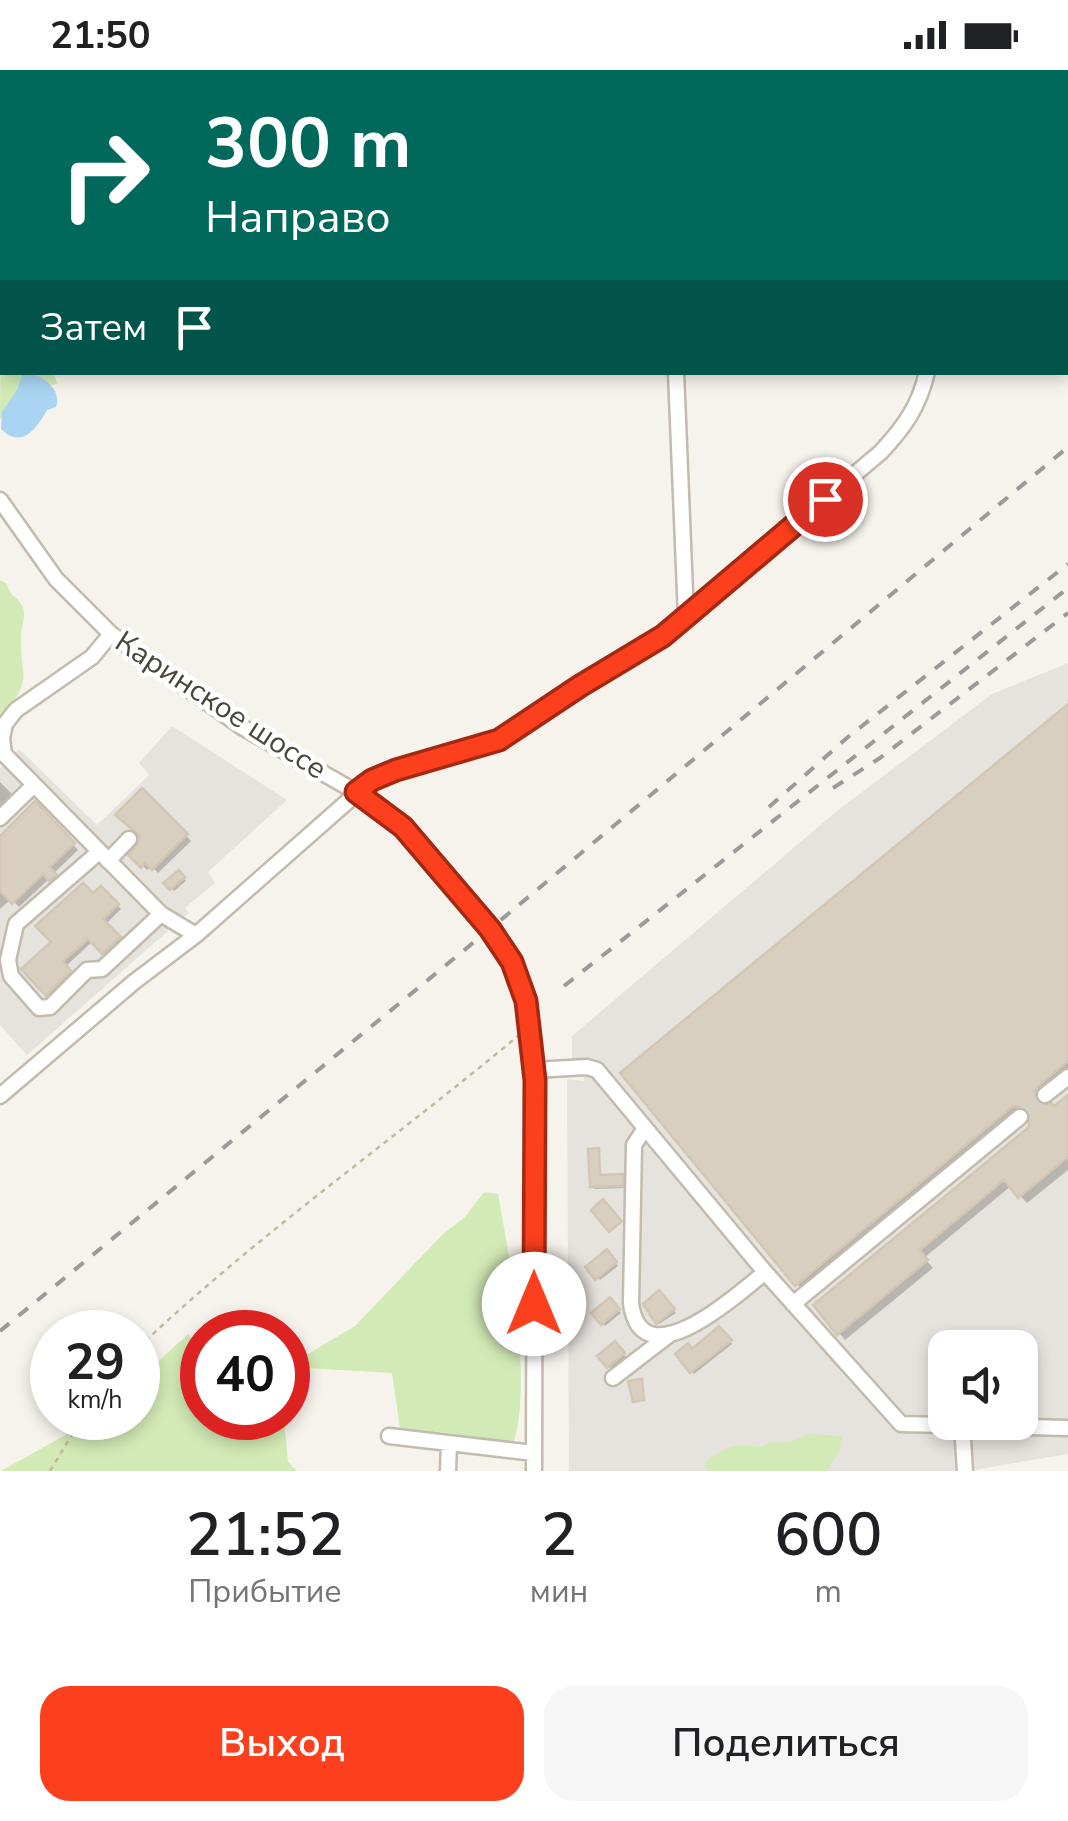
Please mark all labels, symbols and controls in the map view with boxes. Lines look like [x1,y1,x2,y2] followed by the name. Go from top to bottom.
[50,10,151,61] text: 21:50
[205,96,411,192] text: 300 m
[40,110,170,240] icon: right
[205,187,391,248] text: Направо
[167,300,222,355] icon: arrive
[40,302,147,353] text: Затем
[783,457,868,542] pin
[798,472,853,527] icon: arrive
[107,622,335,789] street label: Каринское шоссе
[482,1252,586,1356] position arrow
[180,1310,310,1440] speed limit sign: 40
[65,1328,125,1397] text: 29
[928,1330,1038,1440] map controls
[928,1330,1038,1440] button: sound
[67,1383,123,1417] text: km/h
[186,1494,344,1576] text: 21:52
[541,1494,577,1576] text: 2
[774,1494,882,1576] text: 600
[188,1570,342,1613] text: Прибытие
[530,1570,588,1613] text: мин
[814,1570,842,1613] text: m
[40,1686,524,1801] button: Выход
[544,1686,1028,1801] button: Поделиться

